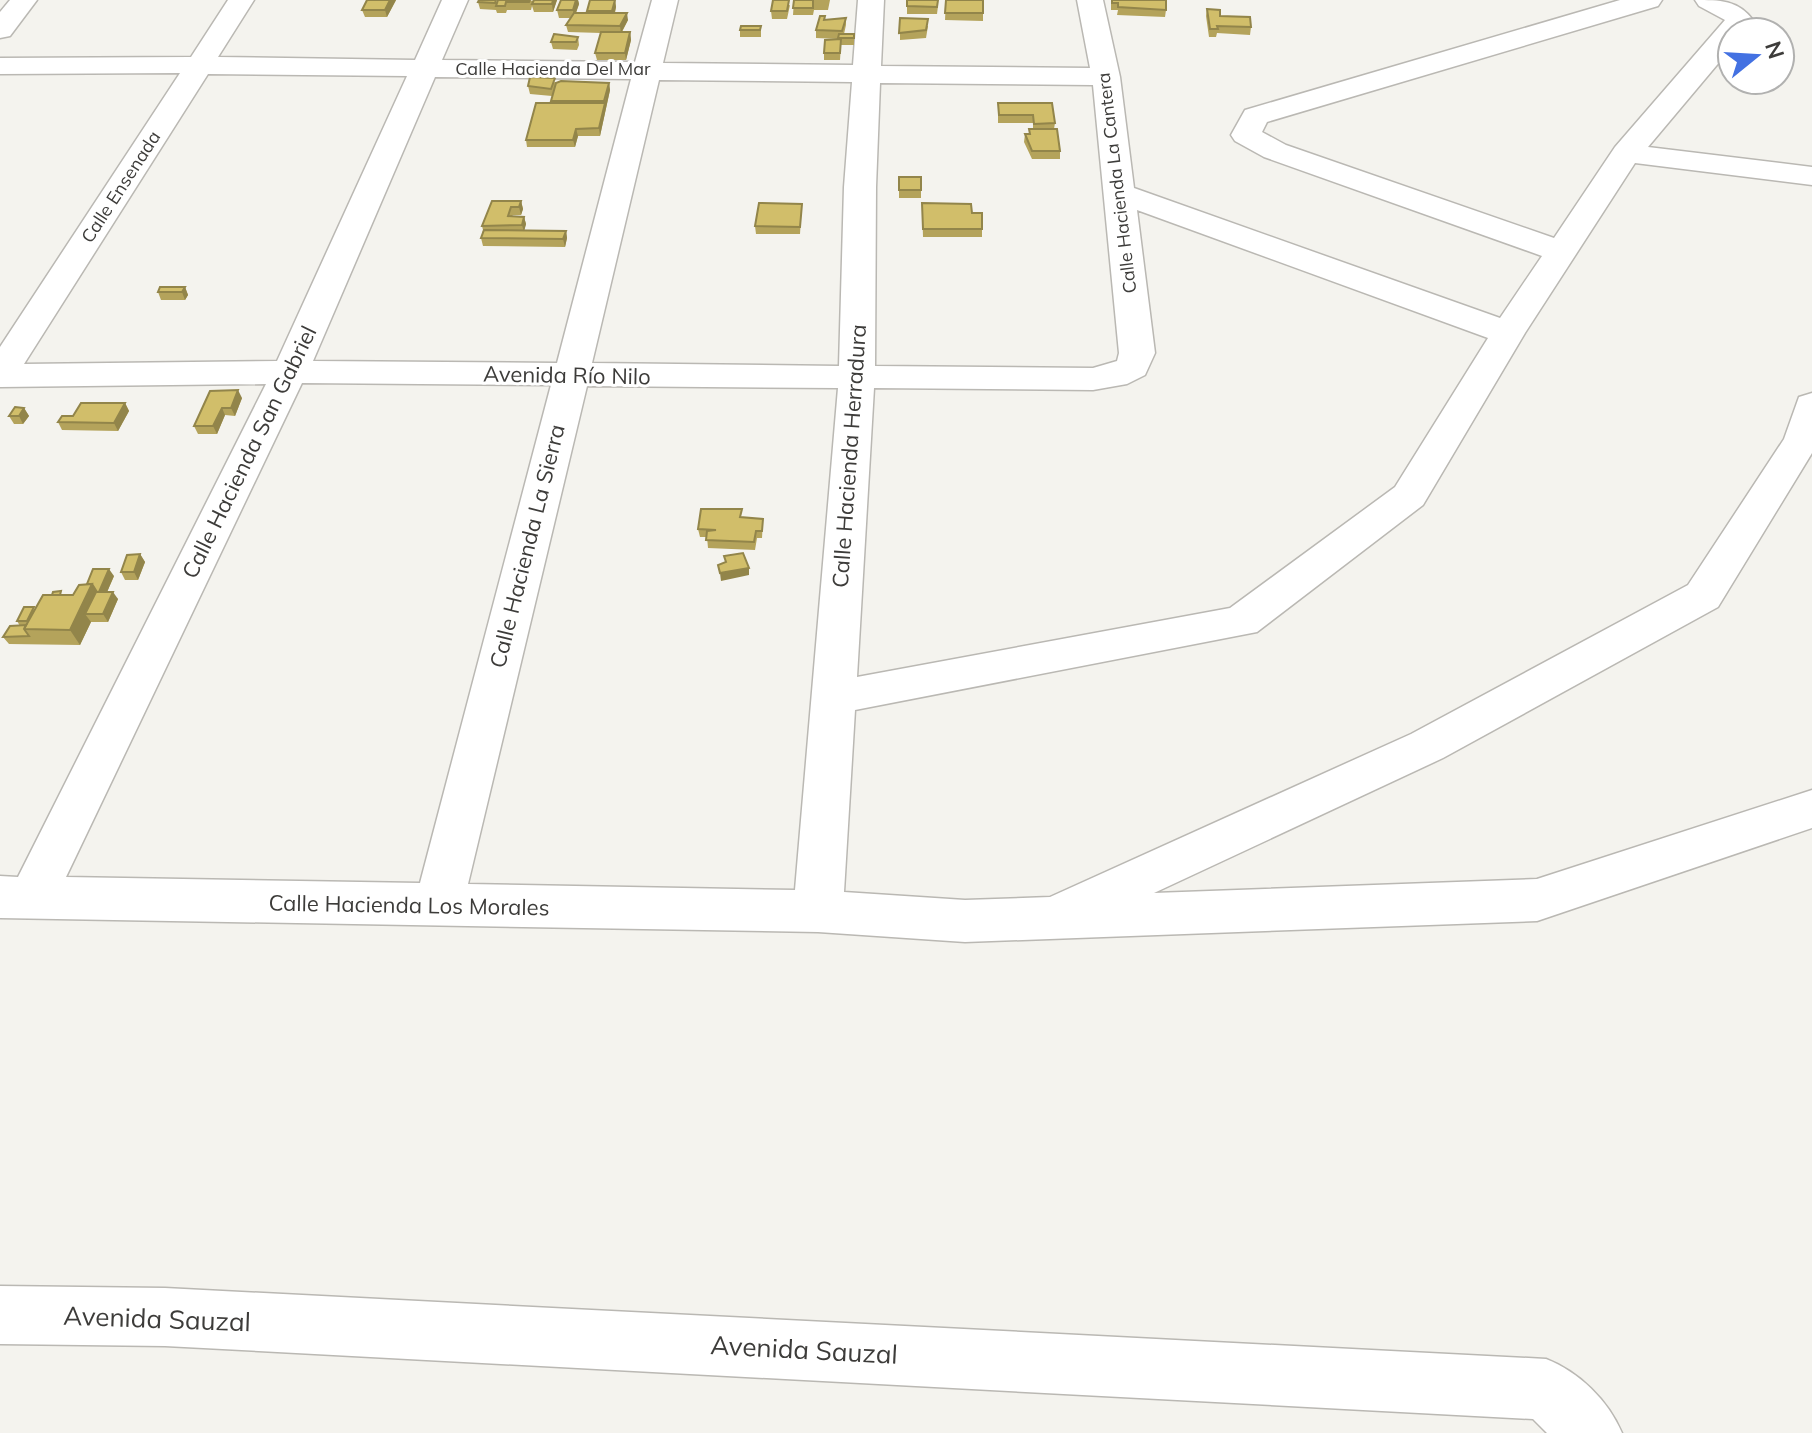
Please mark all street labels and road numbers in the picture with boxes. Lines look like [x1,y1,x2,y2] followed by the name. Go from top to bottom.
[455,57,651,80] street label: Calle Hacienda Del Mar
[1092,71,1141,295] street label: Calle Hacienda La Cantera
[76,127,165,247] street label: Calle Ensenada
[176,321,322,583] street label: Calle Hacienda San Gabriel
[826,323,872,589] street label: Calle Hacienda Herradura
[483,360,651,390] street label: Avenida Río Nilo
[483,421,571,671] street label: Calle Hacienda La Sierra
[268,889,550,921] street label: Calle Hacienda Los Morales
[63,1299,251,1338] street label: Avenida Sauzal
[710,1328,899,1371] street label: Avenida Sauzal

